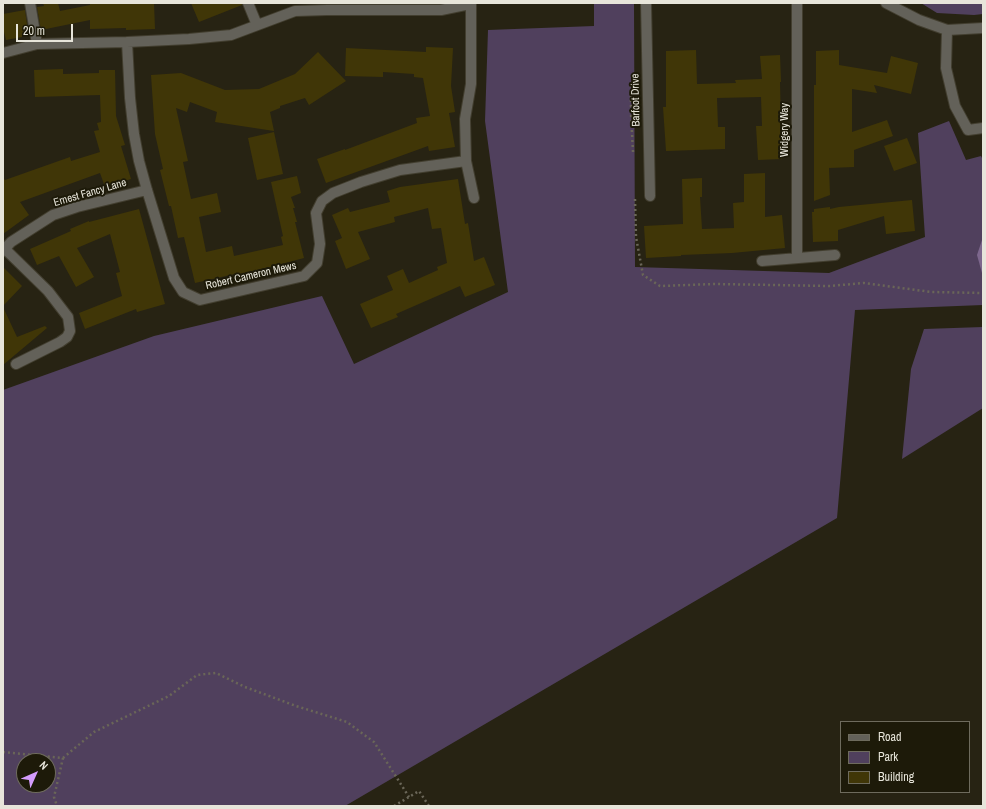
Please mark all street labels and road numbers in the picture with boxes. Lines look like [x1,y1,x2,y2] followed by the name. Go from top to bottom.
[629,73,643,127] street label: Barfoot Drive
[778,103,792,157] street label: Widgery Way
[52,176,128,210] street label: Ernest Fancy Lane
[204,259,298,293] street label: Robert Cameron Mews

